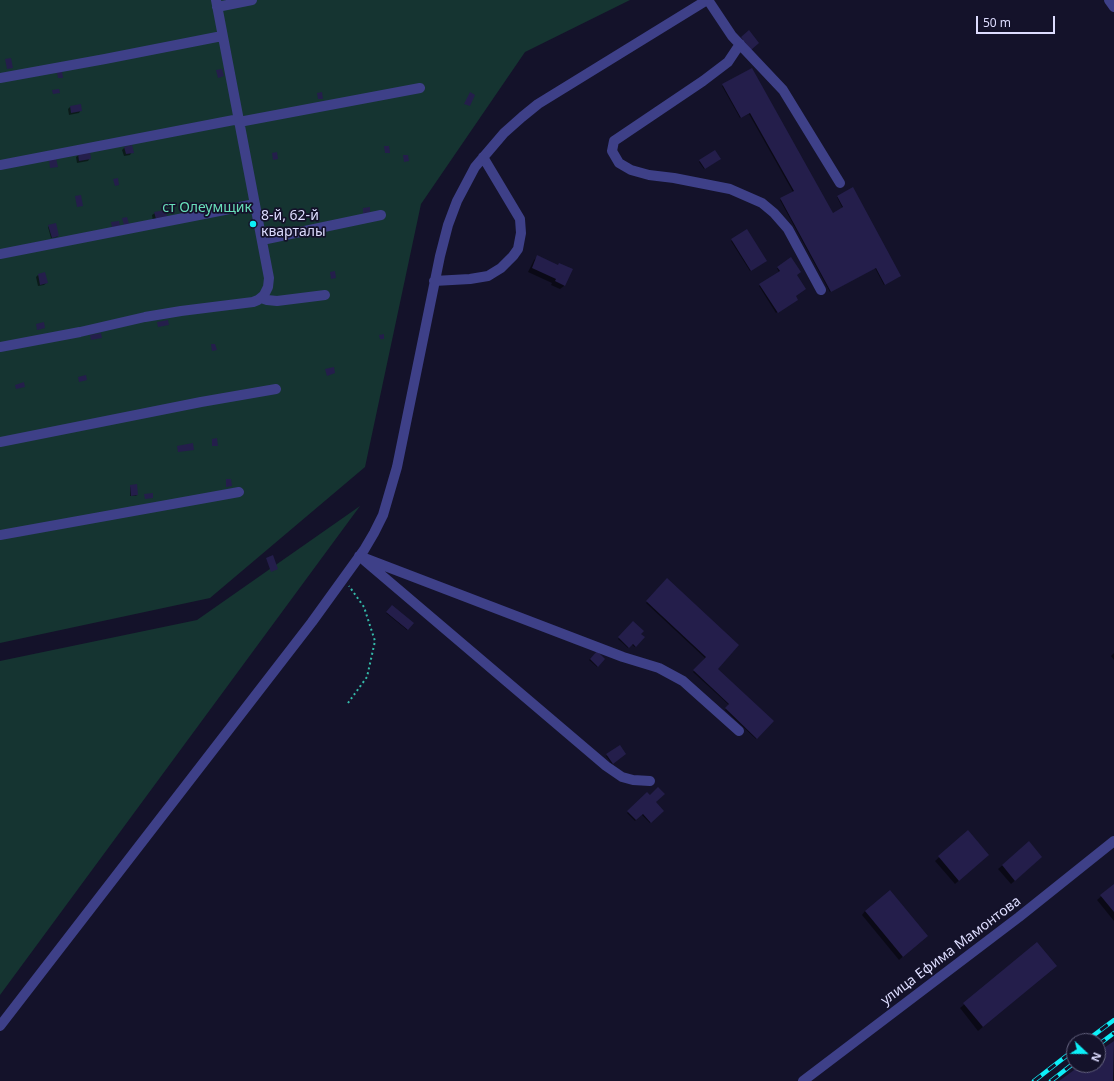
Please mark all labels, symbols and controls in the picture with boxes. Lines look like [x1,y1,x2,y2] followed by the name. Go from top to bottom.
[978,8,1057,34] scale bar
[983,14,1011,31] text: 50 m
[162,200,252,216] park label: ст Олеумщик
[261,208,326,240] place label: 8-й, 62-й кварталы
[248,219,258,229] marker: 8-й, 62-й кварталы
[878,893,1024,1009] street label: улица Ефима Мамонтова
[1066,1033,1106,1073] north arrow
[1088,1050,1105,1064] text: N

